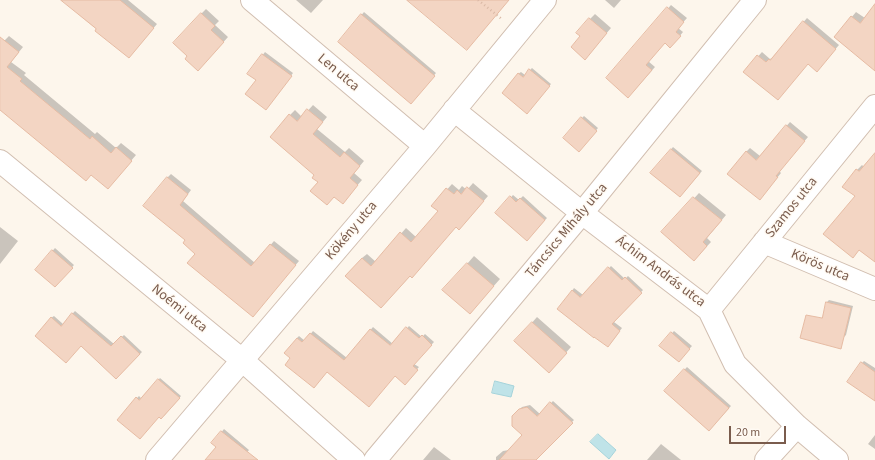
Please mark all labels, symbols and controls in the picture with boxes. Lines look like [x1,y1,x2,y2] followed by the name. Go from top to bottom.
[314,51,362,95] street label: Len utca
[762,174,822,242] street label: Szamos utca
[522,180,612,282] street label: Táncsics Mihály utca
[323,198,381,264] street label: Kökény utca
[612,233,708,311] street label: Áchim András utca
[788,246,852,286] street label: Körös utca
[148,281,210,337] street label: Noémi utca
[731,418,788,444] scale bar
[736,424,760,441] text: 20 m

